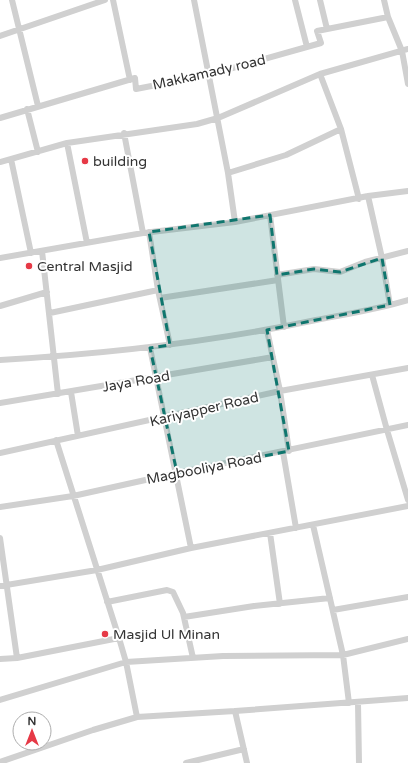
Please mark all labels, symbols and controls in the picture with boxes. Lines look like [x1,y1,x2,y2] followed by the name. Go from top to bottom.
[151,51,267,94] street label: Makkamady road
[93,153,147,170] place label: building
[80,156,90,166] marker: building
[37,258,132,275] place label: Central Masjid
[24,261,34,271] marker: Central Masjid
[101,367,171,396] street label: Jaya Road
[148,389,260,430] street label: Kariyapper Road
[145,449,263,488] street label: Magbooliya Road
[113,626,220,643] place label: Masjid Ul Minan
[100,629,110,639] marker: Masjid Ul Minan
[12,711,52,751] north arrow
[28,715,36,728] text: N

